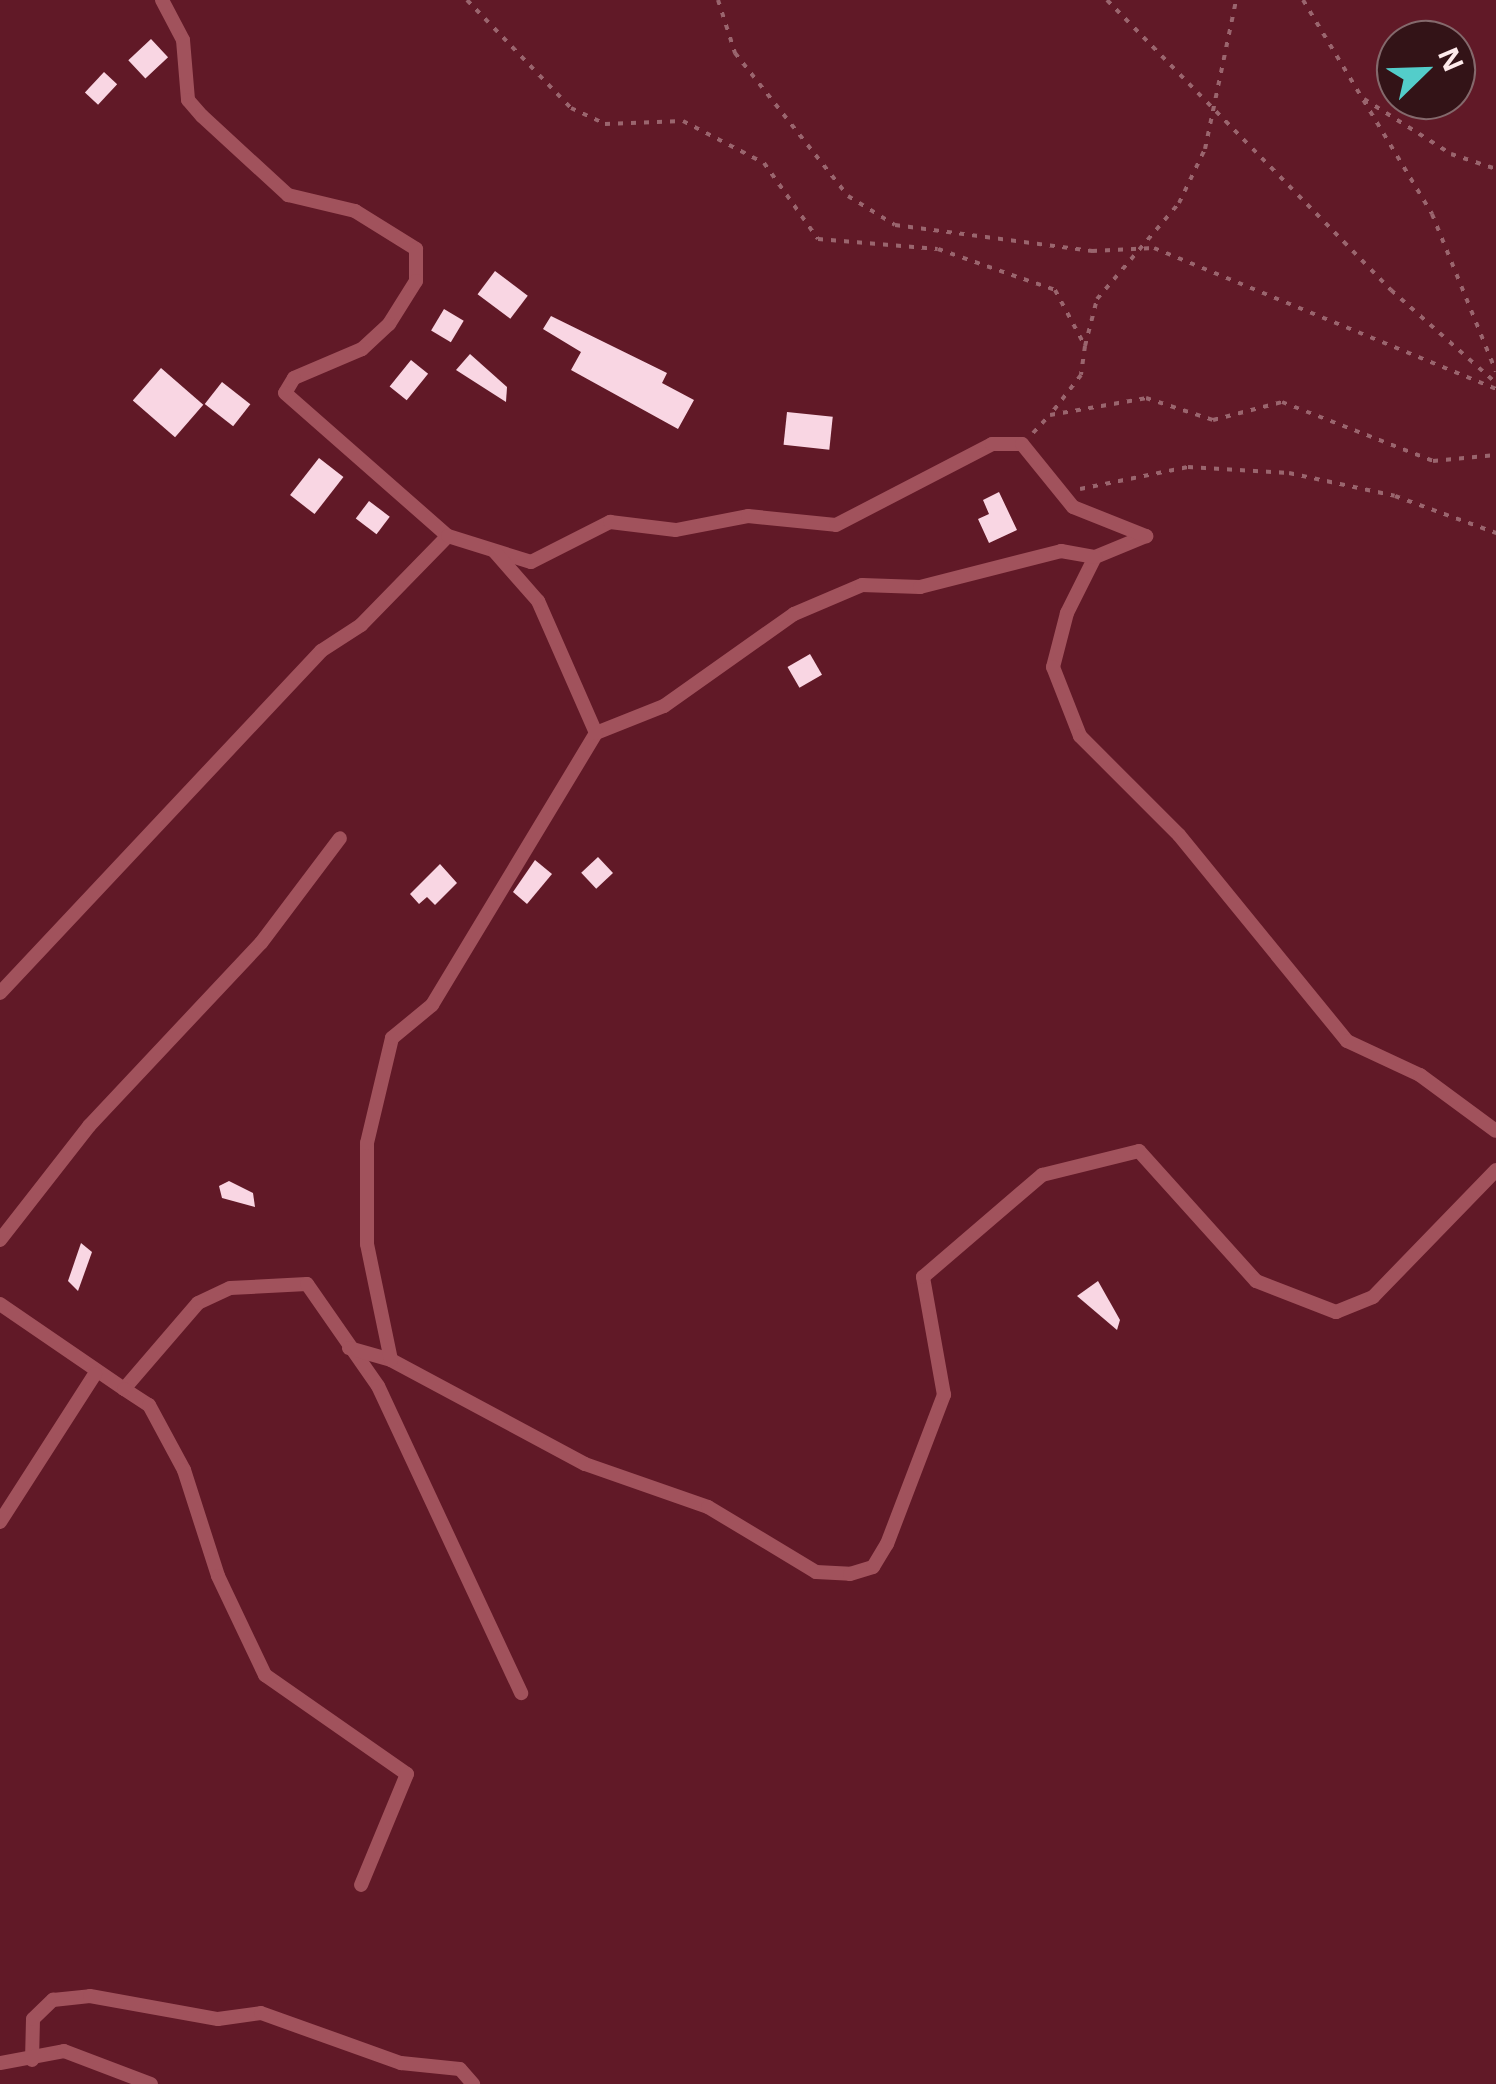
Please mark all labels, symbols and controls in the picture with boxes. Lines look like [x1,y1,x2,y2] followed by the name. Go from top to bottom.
[1376,20,1476,120] north arrow
[1430,41,1474,77] text: N

